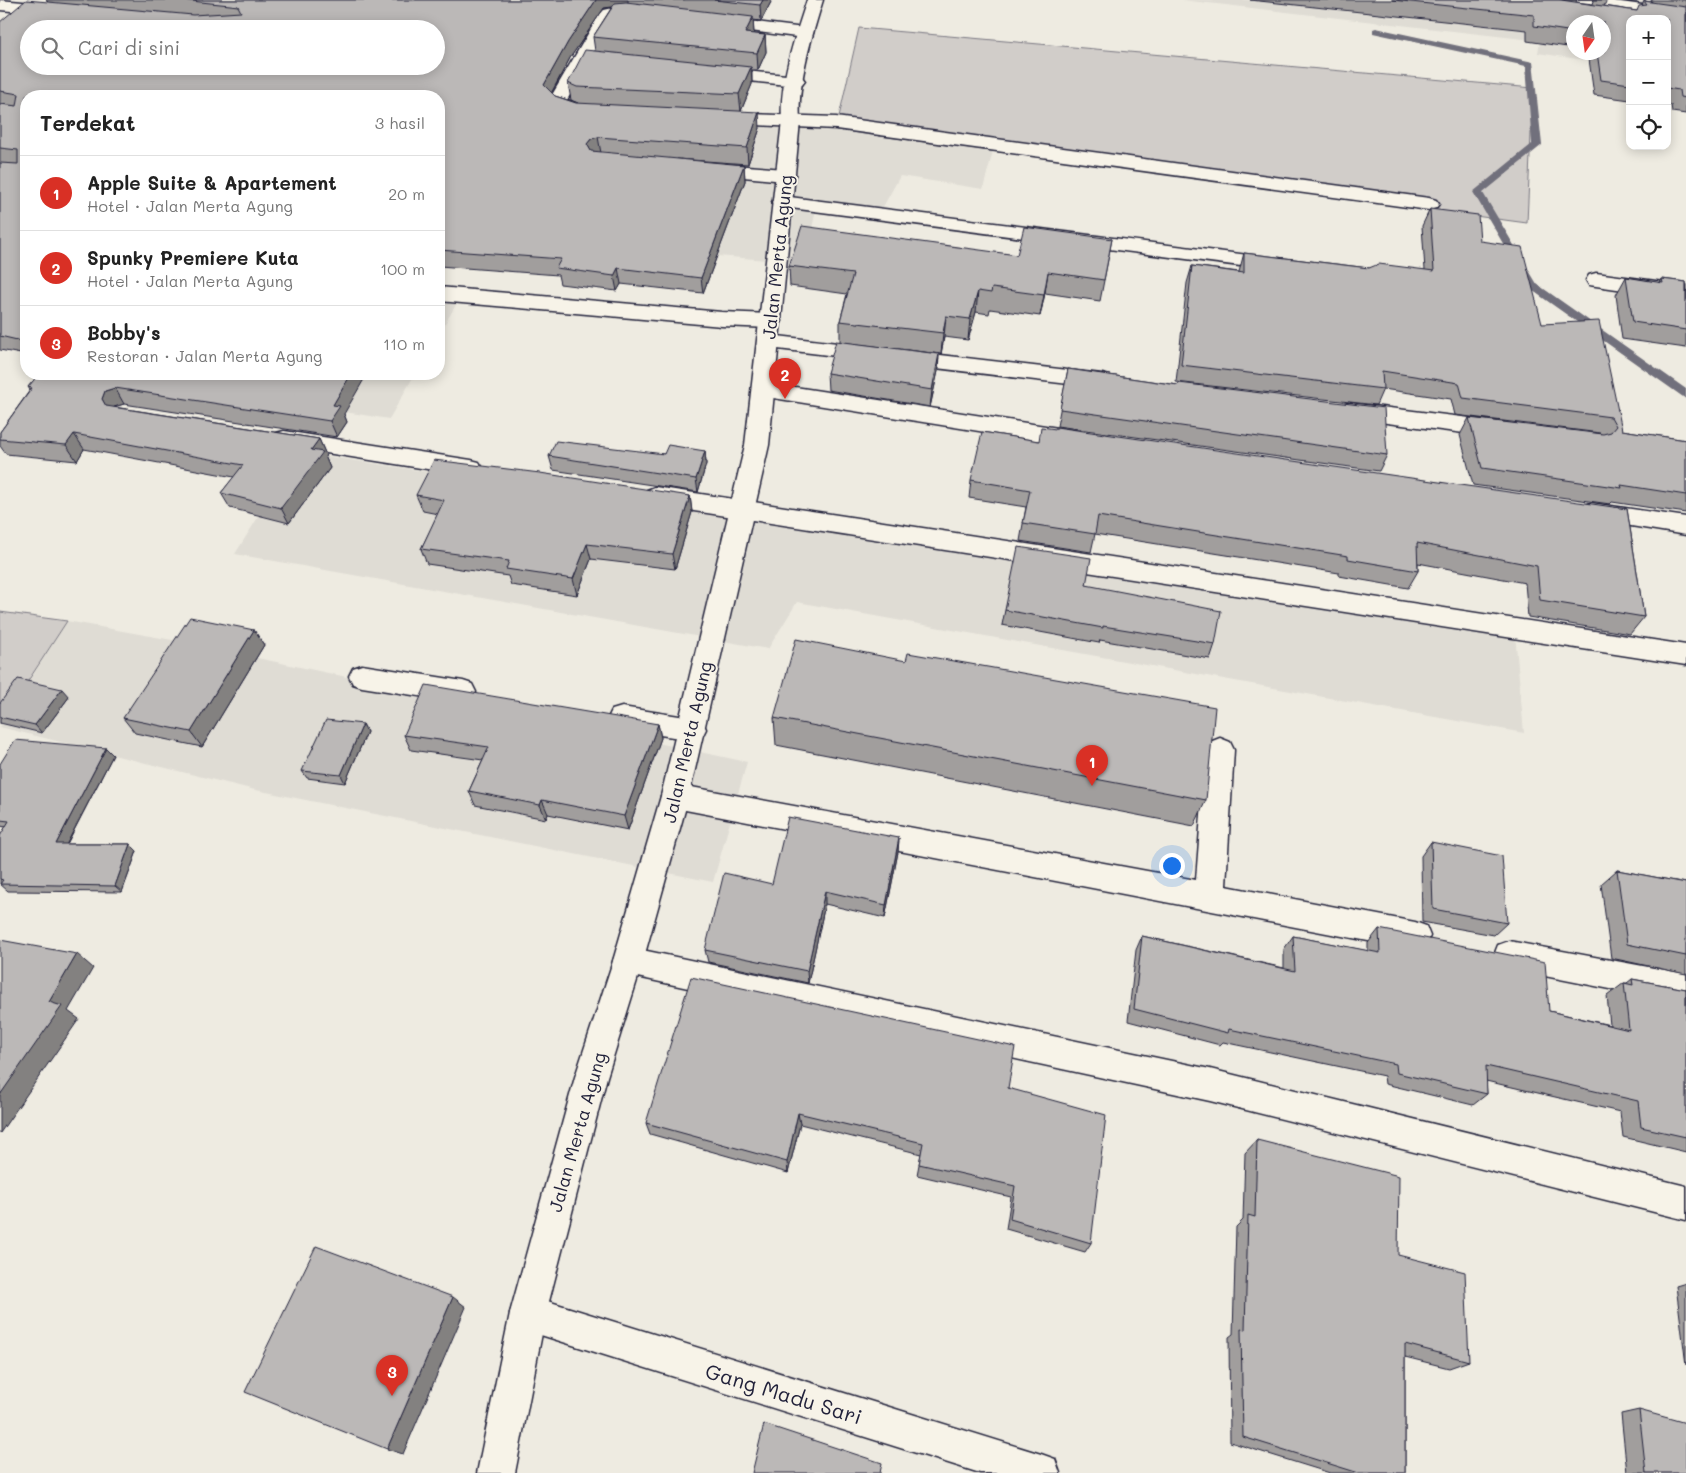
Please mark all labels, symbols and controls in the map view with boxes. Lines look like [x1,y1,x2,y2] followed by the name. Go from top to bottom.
[1566,15,1611,60] north arrow
[1626,15,1671,150] map controls
[1626,15,1671,60] button: +
[20,20,445,75] search box
[38,34,66,62] icon: search
[78,35,180,60] text: Cari di sini
[1626,60,1671,105] button: −
[1626,105,1671,150] button: locate
[40,109,135,136] text: Terdekat
[375,112,425,133] text: 3 hasil
[87,170,337,195] text: Apple Suite & Apartement
[756,174,798,340] street label: Jalan Merta Agung
[52,183,60,204] text: 1
[388,183,425,204] text: 20 m
[87,195,293,216] text: Hotel · Jalan Merta Agung
[87,245,299,270] text: Spunky Premiere Kuta
[52,258,60,279] text: 2
[380,258,425,279] text: 100 m
[87,270,293,291] text: Hotel · Jalan Merta Agung
[87,320,160,345] text: Bobby's
[51,333,61,354] text: 3
[383,333,425,354] text: 110 m
[87,345,322,366] text: Restoran · Jalan Merta Agung
[769,358,801,399] pin: 2
[657,659,717,825] street label: Jalan Merta Agung
[1076,745,1108,786] pin: 1
[1159,853,1185,879] your location
[543,1049,611,1215] street label: Jalan Merta Agung
[376,1355,408,1396] pin: 3
[702,1356,866,1430] street label: Gang Madu Sari

